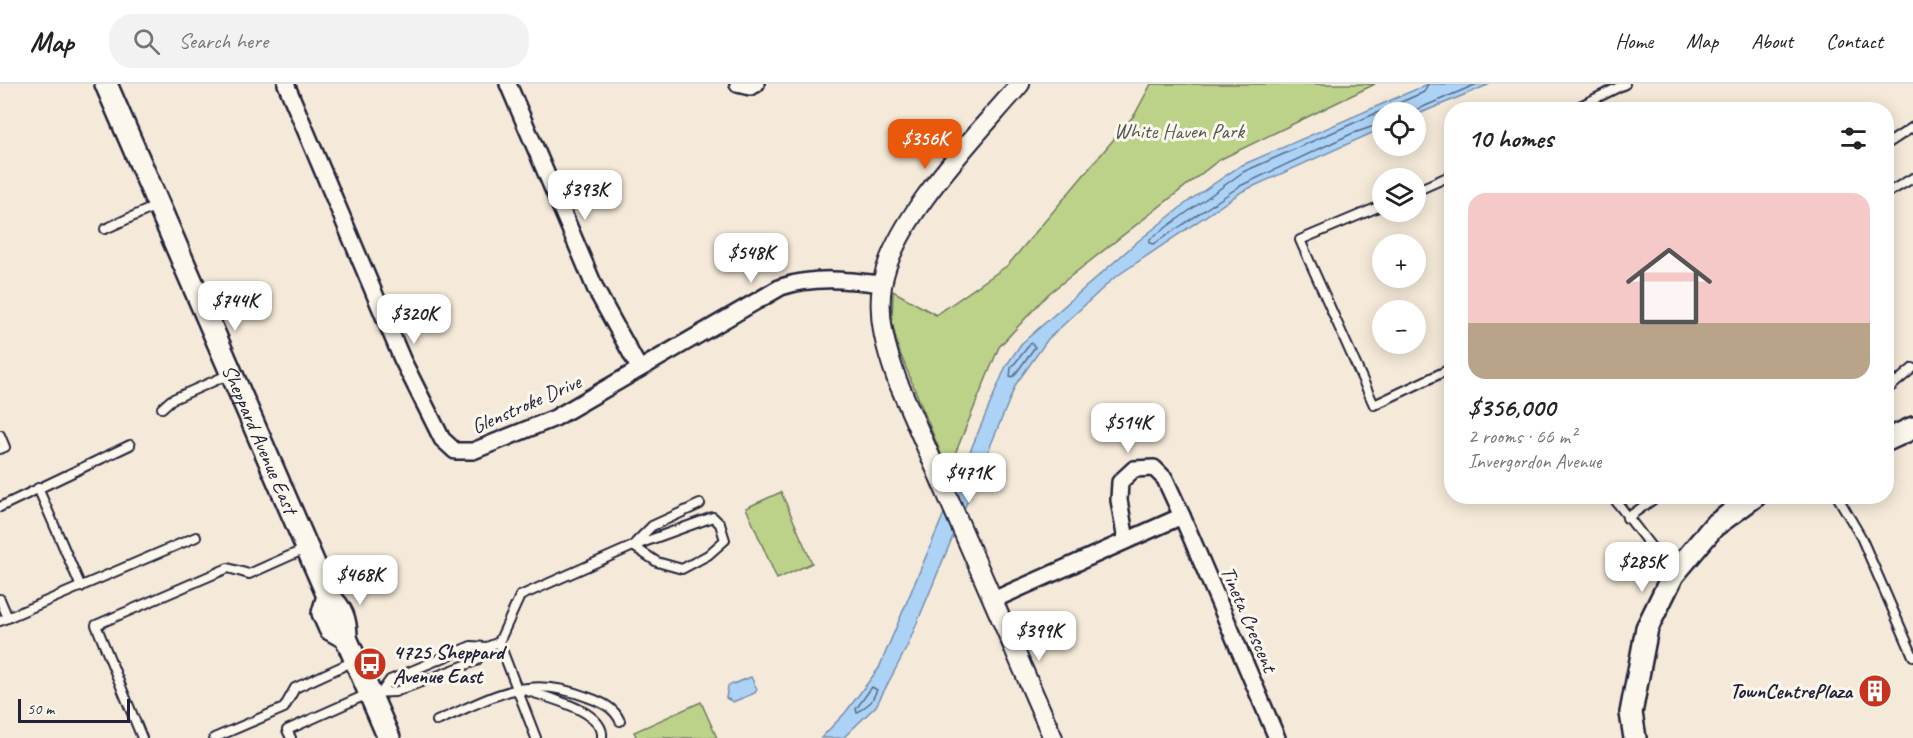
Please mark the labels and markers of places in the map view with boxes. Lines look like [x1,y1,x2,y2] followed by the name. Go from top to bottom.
[883,119,967,170] pin: $356K
[543,170,627,221] pin: $393K
[709,233,793,284] pin: $548K
[193,281,277,332] pin: $744K
[372,294,456,345] pin: $320K
[1086,403,1170,454] pin: $514K
[927,453,1011,504] pin: $471K
[1600,542,1684,593] pin: $285K
[318,555,402,606] pin: $468K
[997,611,1081,662] pin: $399K
[393,639,507,689] place label: 4725 Sheppard Avenue East
[352,646,388,682] bus stop icon: 4725 Sheppard Avenue East
[1857,673,1893,709] building icon: TownCentrePlaza
[1730,678,1853,704] place label: TownCentrePlaza

